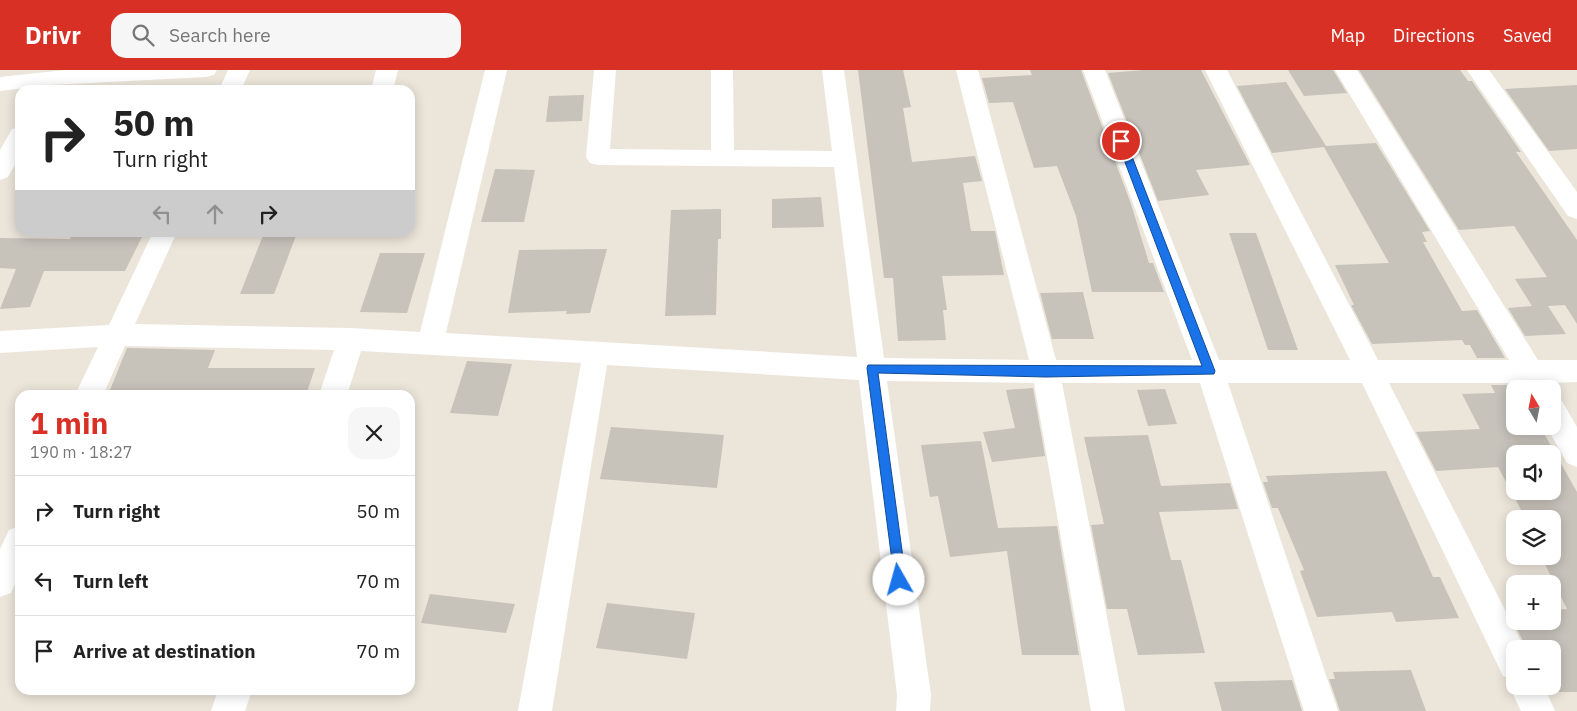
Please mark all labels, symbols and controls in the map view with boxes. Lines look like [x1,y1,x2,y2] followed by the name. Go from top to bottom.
[111,13,461,58] search box
[25,19,81,51] text: Drivr
[129,21,157,49] icon: search
[169,23,271,47] text: Search here
[1330,24,1365,47] text: Map
[1393,24,1475,47] text: Directions
[1503,24,1552,47] text: Saved
[113,100,195,146] text: 50 m
[30,105,95,170] icon: right
[1100,120,1142,162] pin
[1107,127,1135,155] icon: arrive
[113,144,208,173] text: Turn right
[148,200,176,228] icon: left
[201,200,229,228] icon: ahead
[254,200,282,228] icon: right
[1506,380,1561,435] north arrow
[1506,380,1561,695] map controls
[30,403,108,442] text: 1 min
[348,407,400,459] button: close
[30,442,132,462] text: 190 m · 18:27
[1506,445,1561,500] button: sound
[30,497,58,525] icon: right
[73,499,160,523] text: Turn right
[356,499,400,523] text: 50 m
[1506,510,1561,565] button: layers
[872,553,924,605] position arrow
[30,567,58,595] icon: left
[73,569,149,593] text: Turn left
[356,569,400,593] text: 70 m
[1506,575,1561,630] button: +
[30,637,58,665] icon: arrive
[73,639,256,663] text: Arrive at destination
[356,639,400,663] text: 70 m
[1506,640,1561,695] button: −

